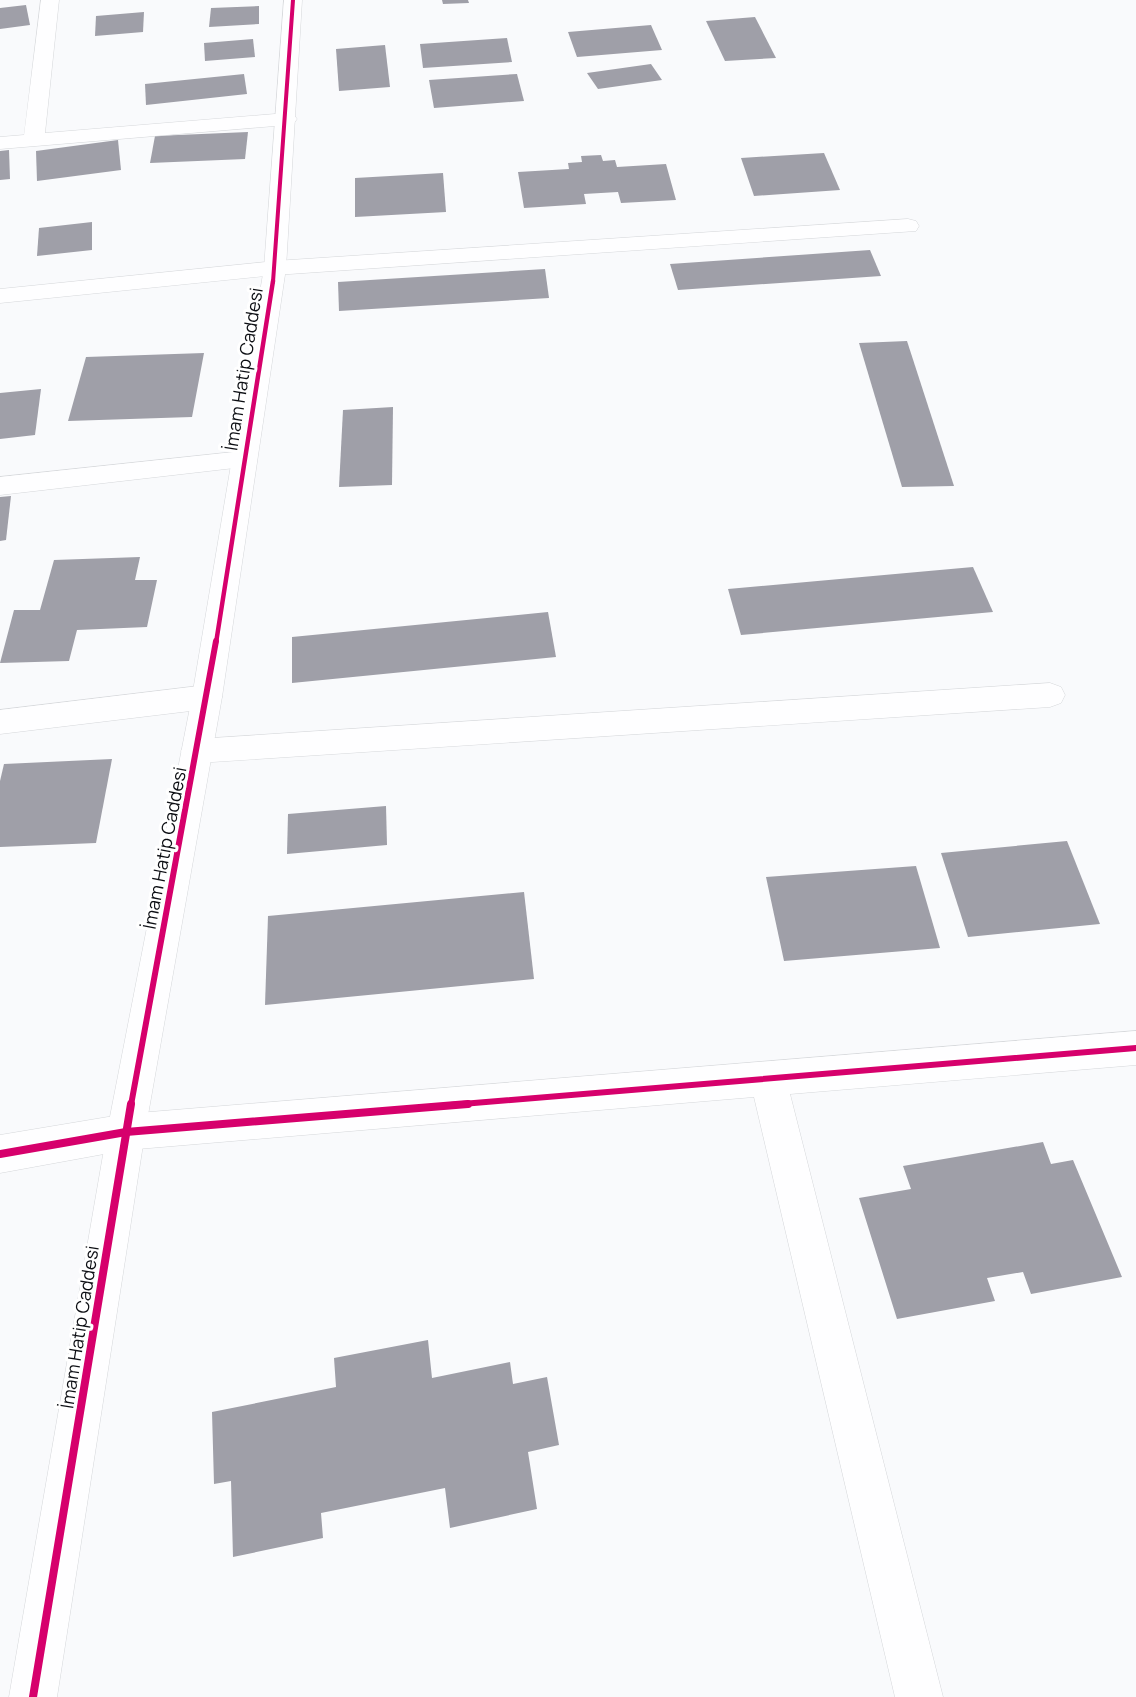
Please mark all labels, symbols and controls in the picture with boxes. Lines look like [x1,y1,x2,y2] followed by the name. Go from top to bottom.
[218,286,268,452] street label: İmam Hatip Caddesi
[137,765,191,931] street label: İmam Hatip Caddesi
[54,1244,104,1410] street label: İmam Hatip Caddesi

